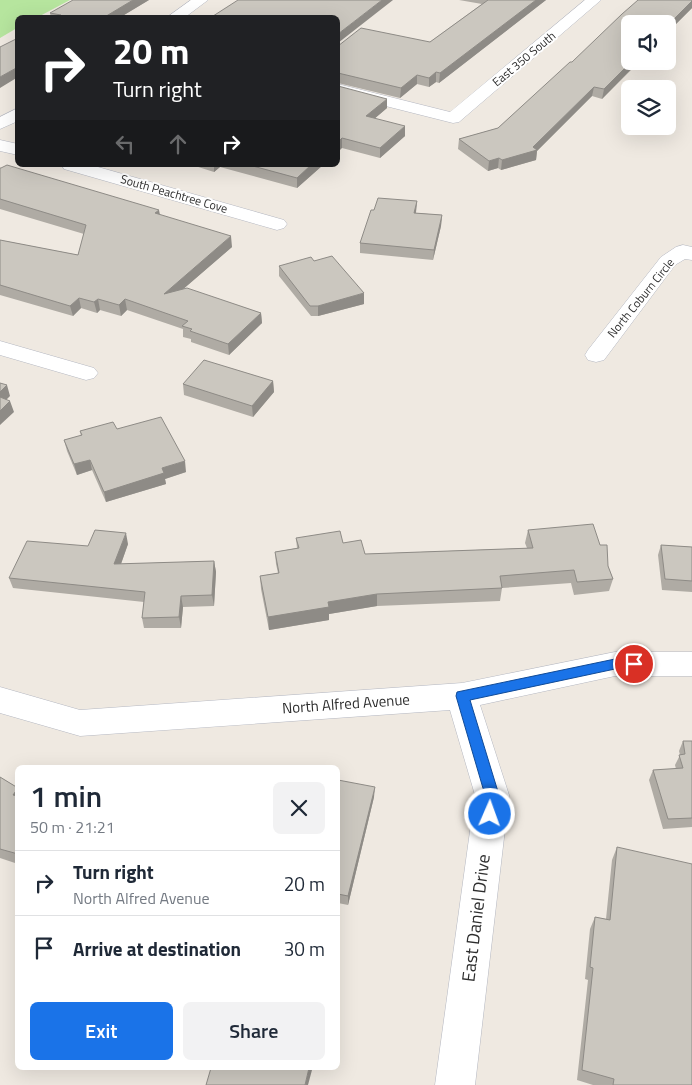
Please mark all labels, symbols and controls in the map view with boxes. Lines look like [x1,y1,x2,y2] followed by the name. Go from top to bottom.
[621,15,676,135] map controls
[621,15,676,70] button: sound
[113,24,189,78] text: 20 m
[488,26,560,91] street label: East 350 South
[30,35,95,100] icon: right
[113,72,202,106] text: Turn right
[621,80,676,135] button: layers
[111,130,139,158] icon: left
[164,130,192,158] icon: ahead
[217,130,245,158] icon: right
[118,169,230,218] street label: South Peachtree Cove
[602,254,679,342] street label: North Coburn Circle
[613,643,655,685] pin
[620,650,648,678] icon: arrive
[281,688,411,719] street label: North Alfred Avenue
[30,773,102,819] text: 1 min
[273,782,325,834] button: close
[463,787,515,839] position arrow
[30,815,115,839] text: 50 m · 21:21
[454,853,497,983] street label: East Daniel Drive
[73,857,154,886] text: Turn right
[30,869,58,897] icon: right
[284,869,325,898] text: 20 m
[73,886,209,910] text: North Alfred Avenue
[30,934,58,962] icon: arrive
[73,934,241,963] text: Arrive at destination
[284,934,325,963] text: 30 m
[30,1002,173,1060] button: Exit
[183,1002,325,1060] button: Share

